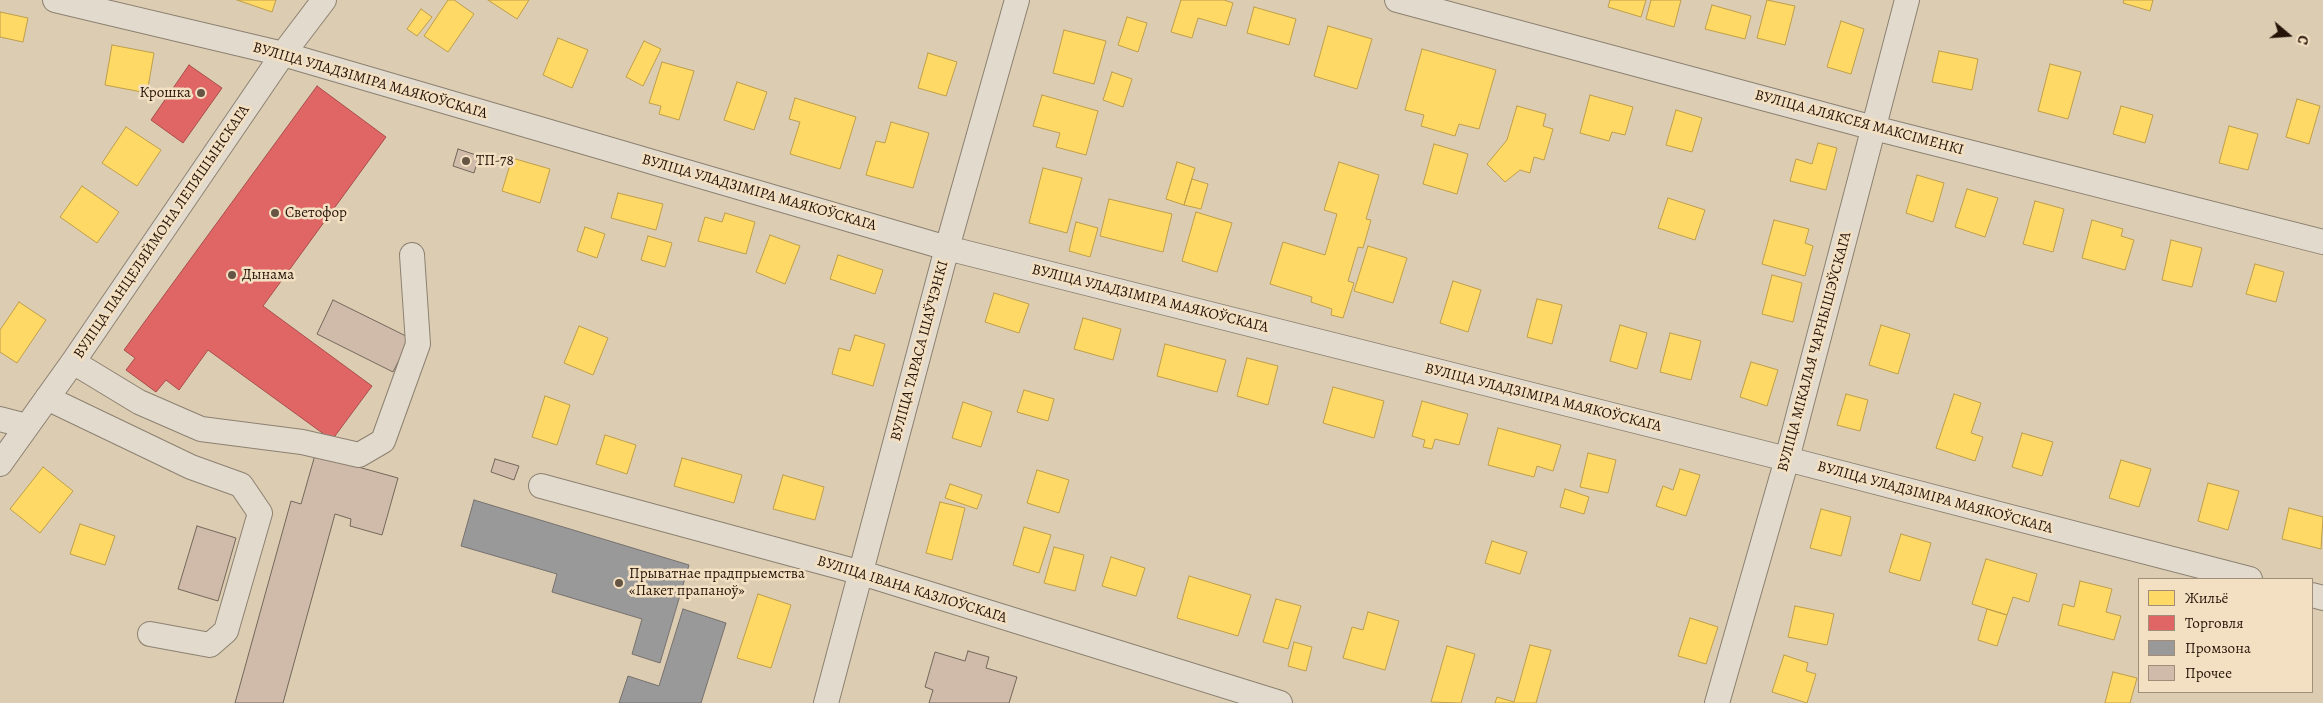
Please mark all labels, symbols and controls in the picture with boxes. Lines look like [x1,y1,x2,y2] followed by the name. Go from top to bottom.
[2263,10,2313,60] north arrow
[2292,33,2313,47] text: С
[251,39,489,123] street label: ВУЛІЦА УЛАДЗІМІРА МАЯКОЎСКАГА
[140,84,191,102] place label: Крошка
[1753,86,1965,160] street label: ВУЛІЦА АЛЯКСЕЯ МАКСІМЕНКІ
[195,87,207,99] marker: Крошка
[70,102,254,362] street label: ВУЛІЦА ПАНЦЕЛЯЙМОНА ЛЕПЯШЫНСКАГА
[640,151,878,235] street label: ВУЛІЦА УЛАДЗІМІРА МАЯКОЎСКАГА
[476,152,514,170] place label: ТП-78
[460,155,472,167] marker: ТП-78
[285,204,347,222] place label: Светофор
[269,207,281,219] marker: Светофор
[1774,230,1856,474] street label: ВУЛІЦА МІКАЛАЯ ЧАРНЫШЭЎСКАГА
[887,259,953,443] street label: ВУЛІЦА ТАРАСА ШАЎЧЭНКІ
[1030,261,1270,337] street label: ВУЛІЦА УЛАДЗІМІРА МАЯКОЎСКАГА
[242,266,294,284] place label: Дынама
[226,269,238,281] marker: Дынама
[1423,360,1663,436] street label: ВУЛІЦА УЛАДЗІМІРА МАЯКОЎСКАГА
[1815,458,2055,538] street label: ВУЛІЦА УЛАДЗІМІРА МАЯКОЎСКАГА
[815,552,1009,628] street label: ВУЛІЦА ІВАНА КАЗЛОЎСКАГА
[629,565,805,600] place label: Прыватнае прадпрыемства «Пакет прапаноў»
[613,577,625,589] marker: Прыватнае прадпрыемства «Пакет прапаноў»
[2138,578,2313,693] legend
[2185,588,2228,608] text: Жильё
[2185,613,2243,633] text: Торговля
[2185,638,2251,658] text: Промзона
[2185,663,2232,683] text: Прочее

